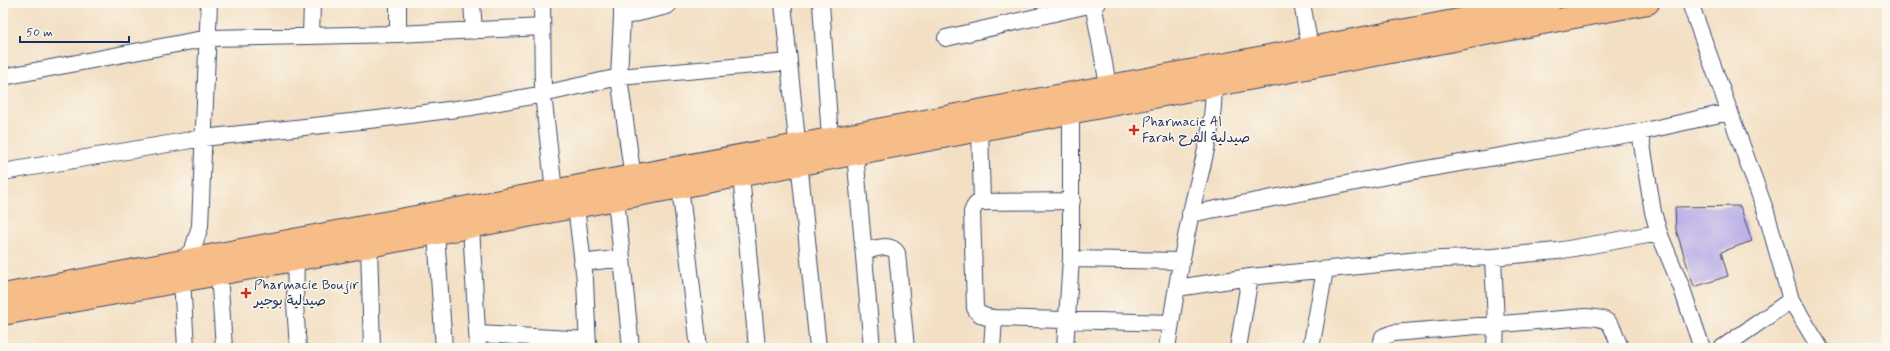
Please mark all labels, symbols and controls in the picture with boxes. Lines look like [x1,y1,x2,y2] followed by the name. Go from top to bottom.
[20,18,129,44] scale bar
[26,25,53,41] text: 50 m
[1142,113,1250,147] place label: Pharmacie Al Farah صيدلية الفرح
[1129,125,1139,135] marker: Pharmacie Al Farah صيدلية الفرح
[253,276,359,310] place label: Pharmacie Boujir صيدلية بوجير
[241,288,251,298] marker: Pharmacie Boujir صيدلية بوجير

